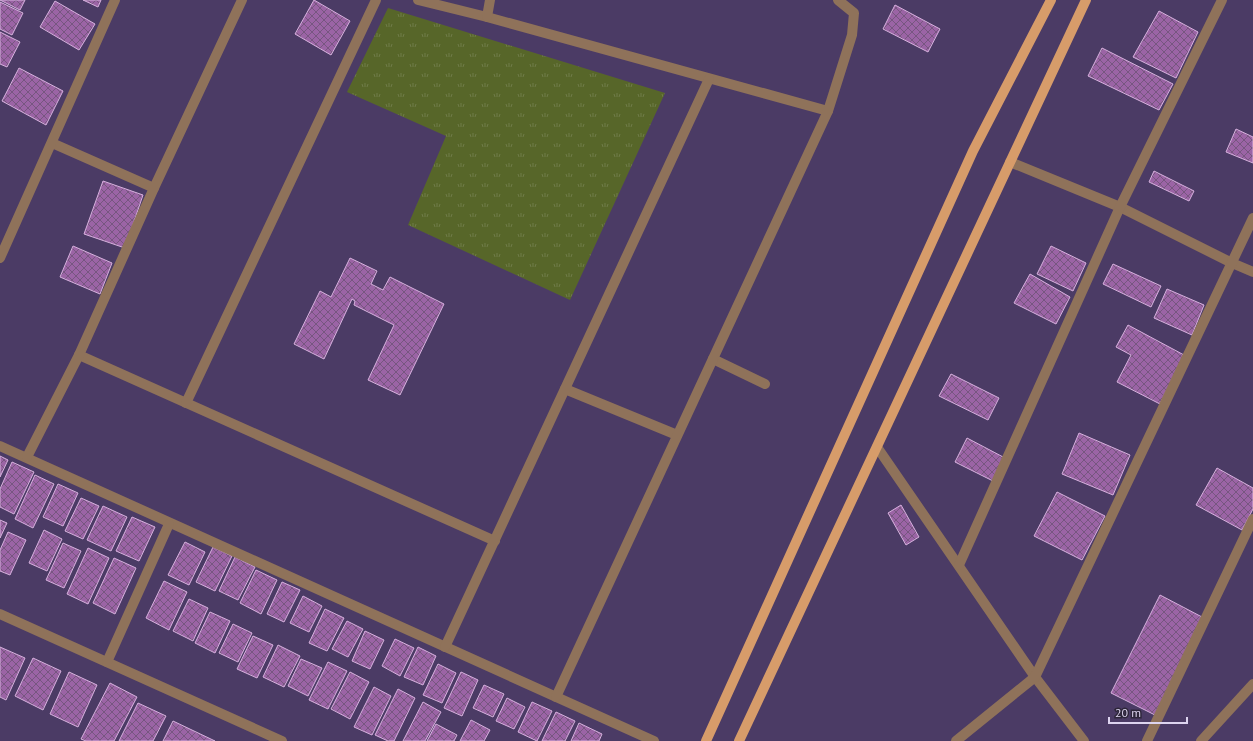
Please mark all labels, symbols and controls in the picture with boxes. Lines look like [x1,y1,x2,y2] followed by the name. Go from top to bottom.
[1109,699,1187,725] scale bar
[1115,705,1141,720] text: 20 m

